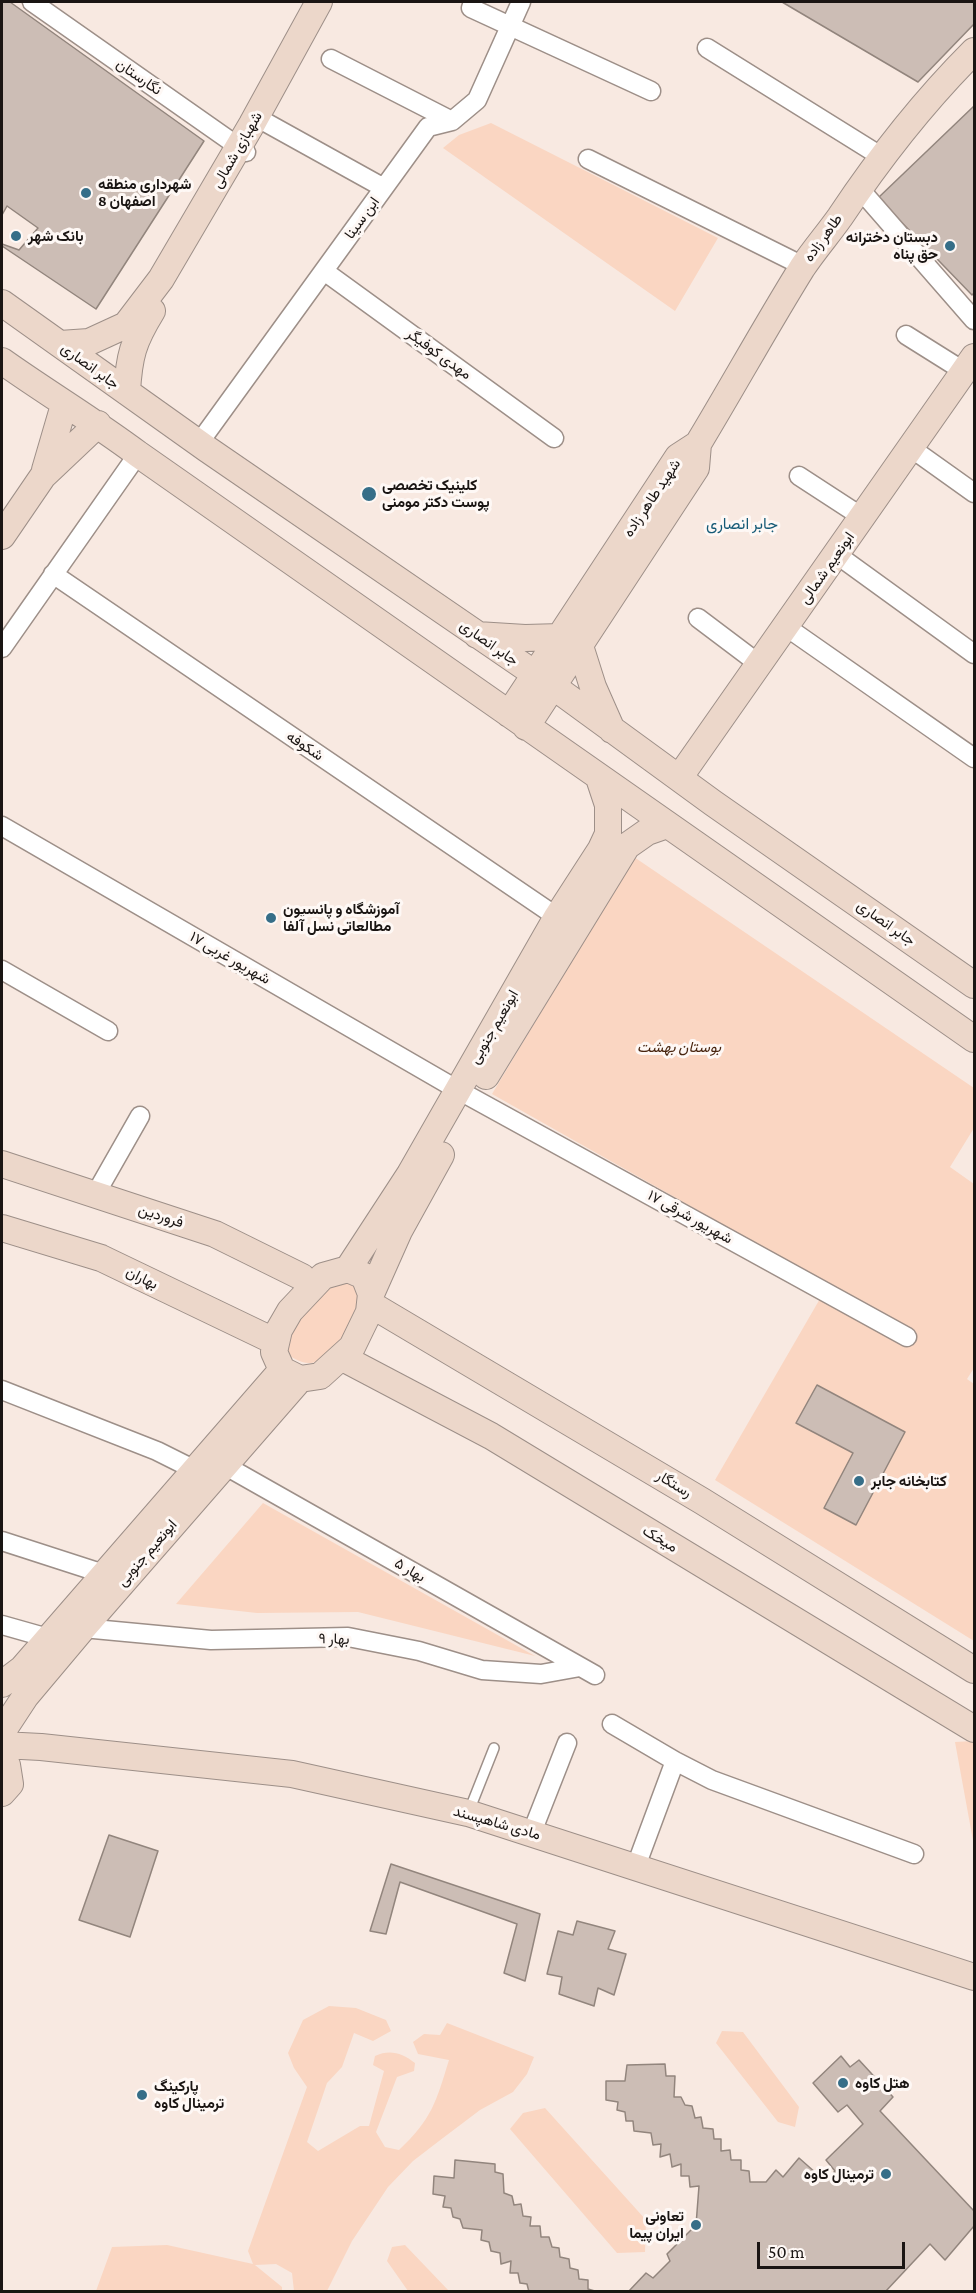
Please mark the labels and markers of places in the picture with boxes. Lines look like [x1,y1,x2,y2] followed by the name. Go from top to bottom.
[98,175,191,210] place label: شهرداری منطقه 8 اصفهان
[79,186,93,200] marker: شهرداری منطقه 8 اصفهان
[28,227,84,245] place label: بانک شهر
[846,228,938,263] place label: دبستان دخترانه حق پناه
[9,229,23,243] marker: بانک شهر
[943,239,957,253] marker: دبستان دخترانه حق پناه
[382,476,490,511] place label: کلینیک تخصصی پوست دکتر مومنی
[360,485,378,503] marker: کلینیک تخصصی پوست دکتر مومنی
[283,900,399,935] place label: آموزشگاه و پانسیون مطالعاتی نسل آلفا
[264,911,278,925] marker: آموزشگاه و پانسیون مطالعاتی نسل آلفا
[871,1472,947,1490] place label: کتابخانه جابر
[852,1474,866,1488] marker: کتابخانه جابر
[855,2074,910,2092] place label: هتل کاوه
[836,2076,850,2090] marker: هتل کاوه
[154,2077,224,2112] place label: پارکینگ ترمینال کاوه
[135,2088,149,2102] marker: پارکینگ ترمینال کاوه
[804,2165,874,2183] place label: ترمینال کاوه
[879,2167,893,2181] marker: ترمینال کاوه
[629,2207,684,2242] place label: تعاونی ایران پیما
[689,2218,703,2232] marker: تعاونی ایران پیما

